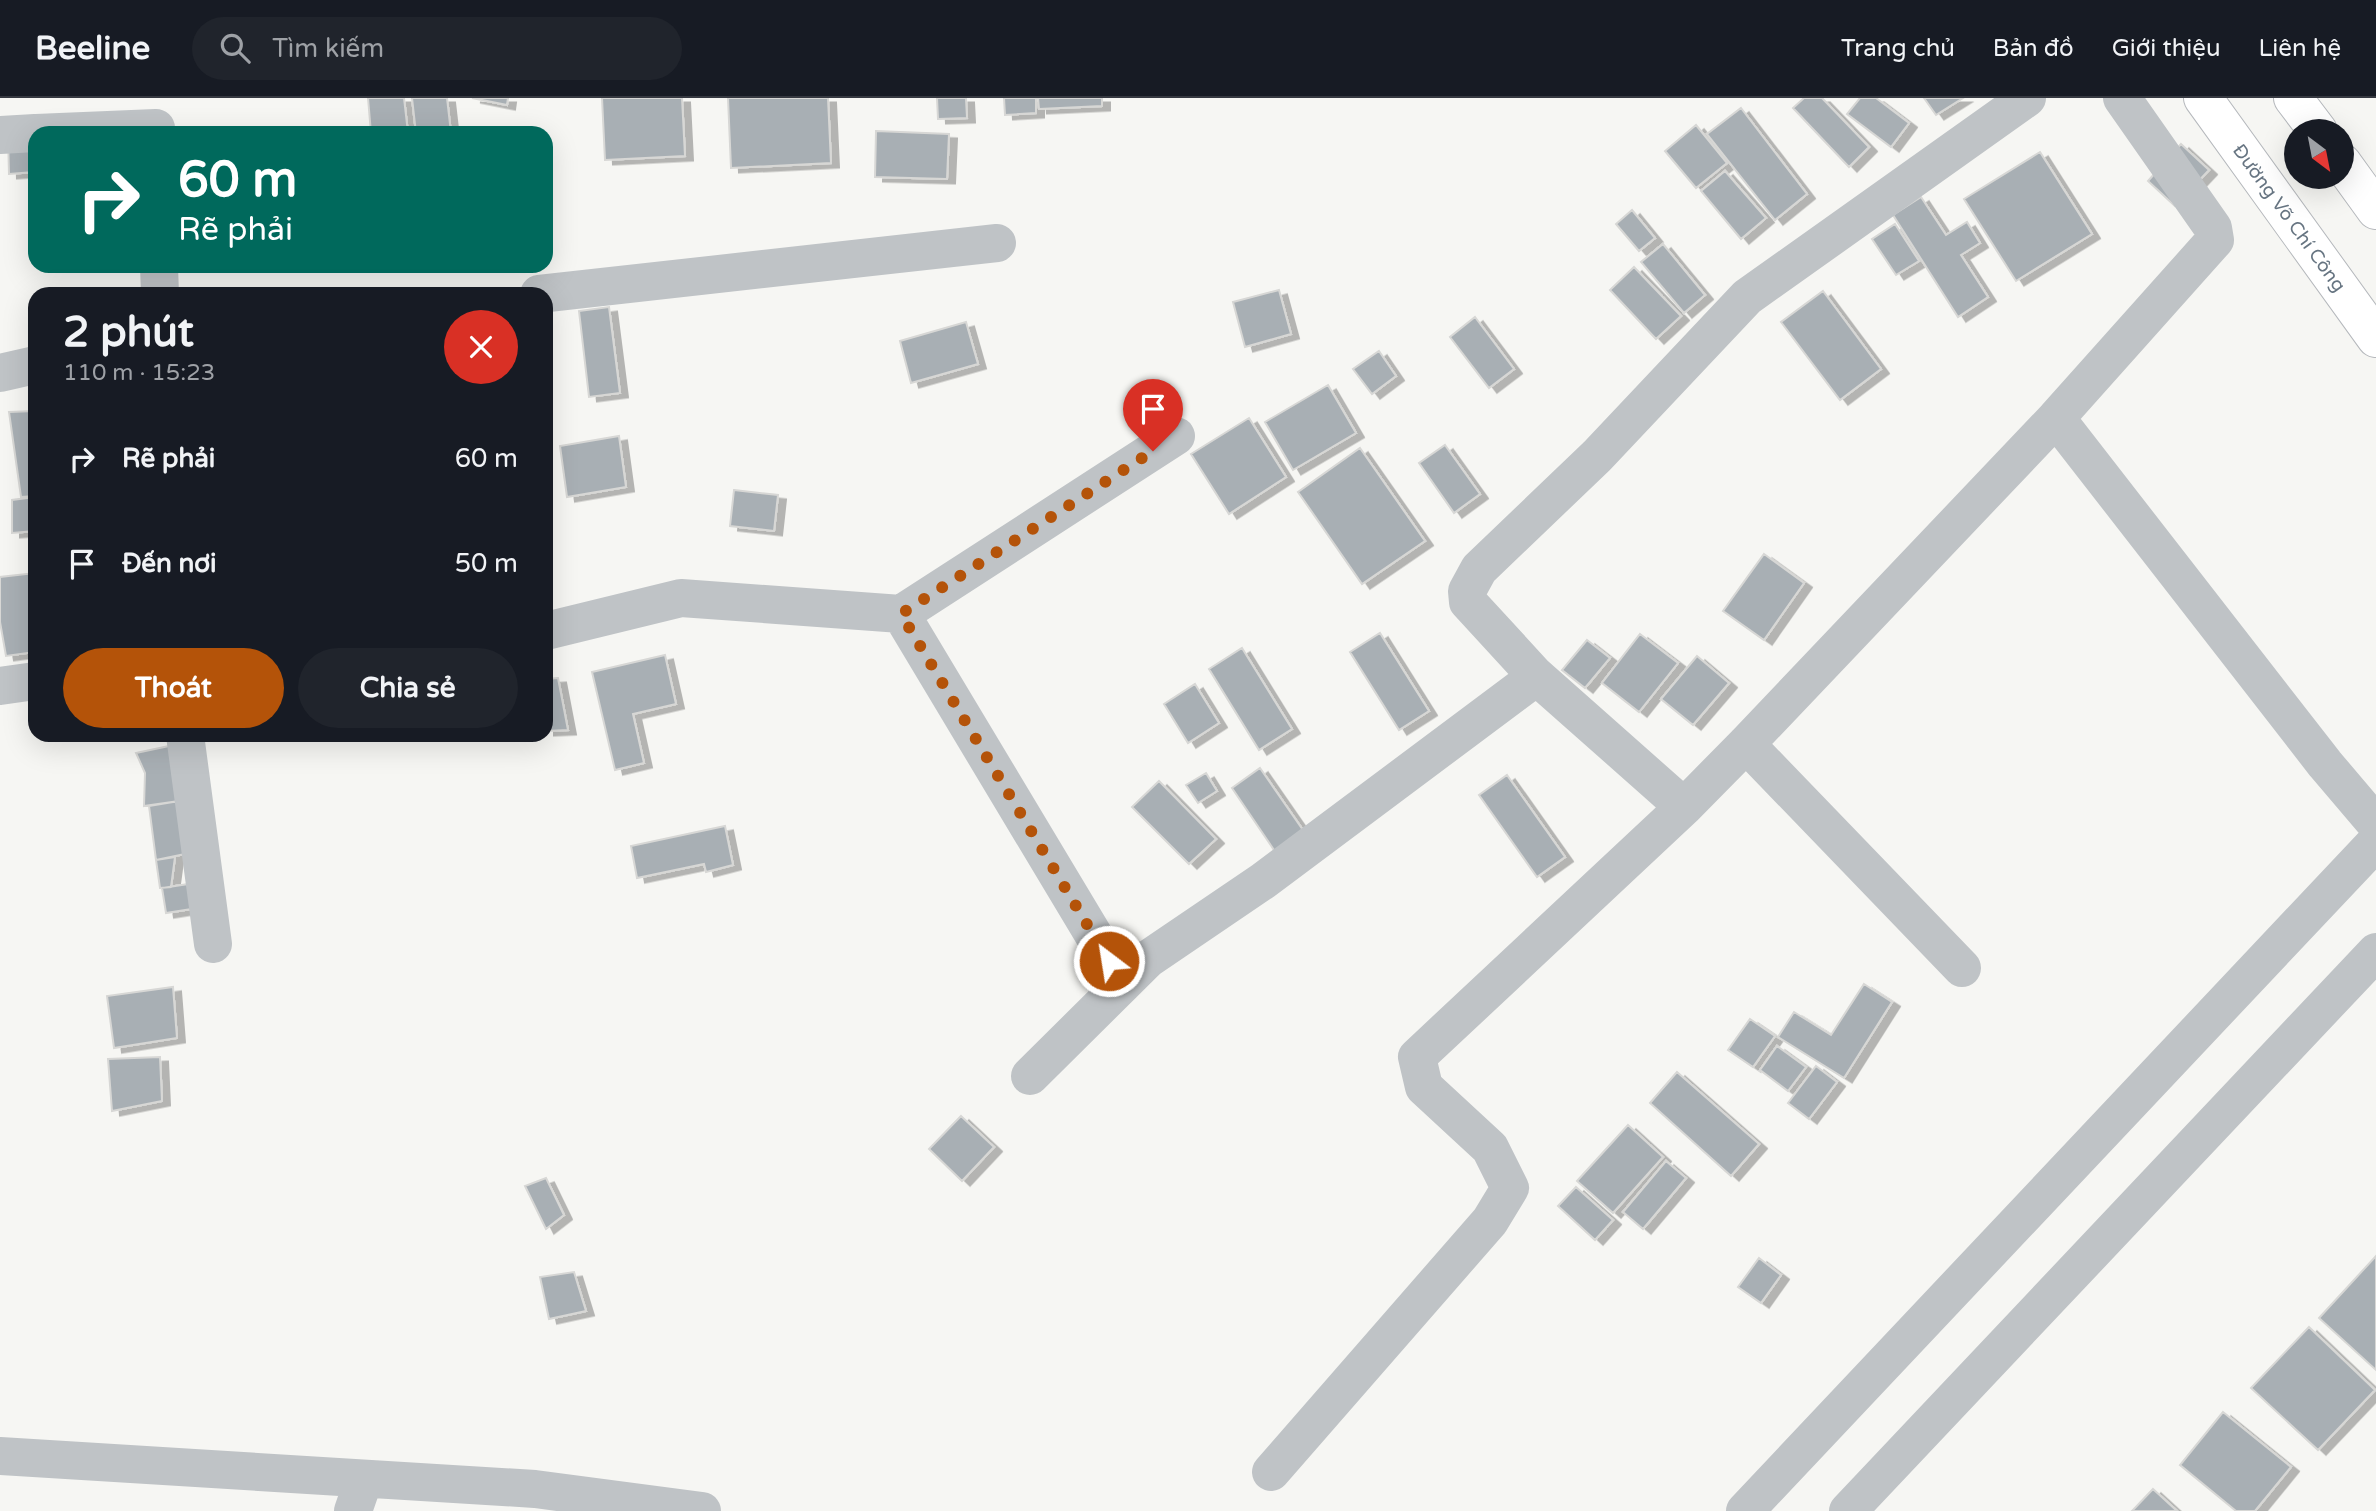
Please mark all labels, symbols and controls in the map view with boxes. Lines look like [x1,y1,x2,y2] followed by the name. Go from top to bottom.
[192,17,682,80] search box
[35,29,150,68] text: Beeline
[216,29,254,67] icon: search
[272,33,384,64] text: Tìm kiếm
[1841,34,1955,63] text: Trang chủ
[1993,34,2074,63] text: Bản đồ
[2112,34,2221,63] text: Giới thiệu
[2259,34,2341,63] text: Liên hệ
[2284,119,2354,189] north arrow
[2284,119,2354,189] map controls
[2228,140,2350,296] street label: Đường Võ Chí Công
[178,151,297,210] text: 60 m
[63,154,154,245] icon: right
[178,211,293,249] text: Rẽ phải
[63,307,194,358] text: 2 phút
[444,310,518,384] button: close
[63,359,215,387] text: 110 m · 15:23
[1123,379,1183,451] pin
[1134,390,1172,428] icon: arrive
[63,440,101,478] icon: right
[122,443,215,474] text: Rẽ phải
[455,443,518,474] text: 60 m
[63,545,101,583] icon: arrive
[122,548,217,579] text: Đến nơi
[455,548,518,579] text: 50 m
[63,648,284,728] button: Thoát
[298,648,518,728] button: Chia sẻ
[1072,924,1146,998] position arrow

